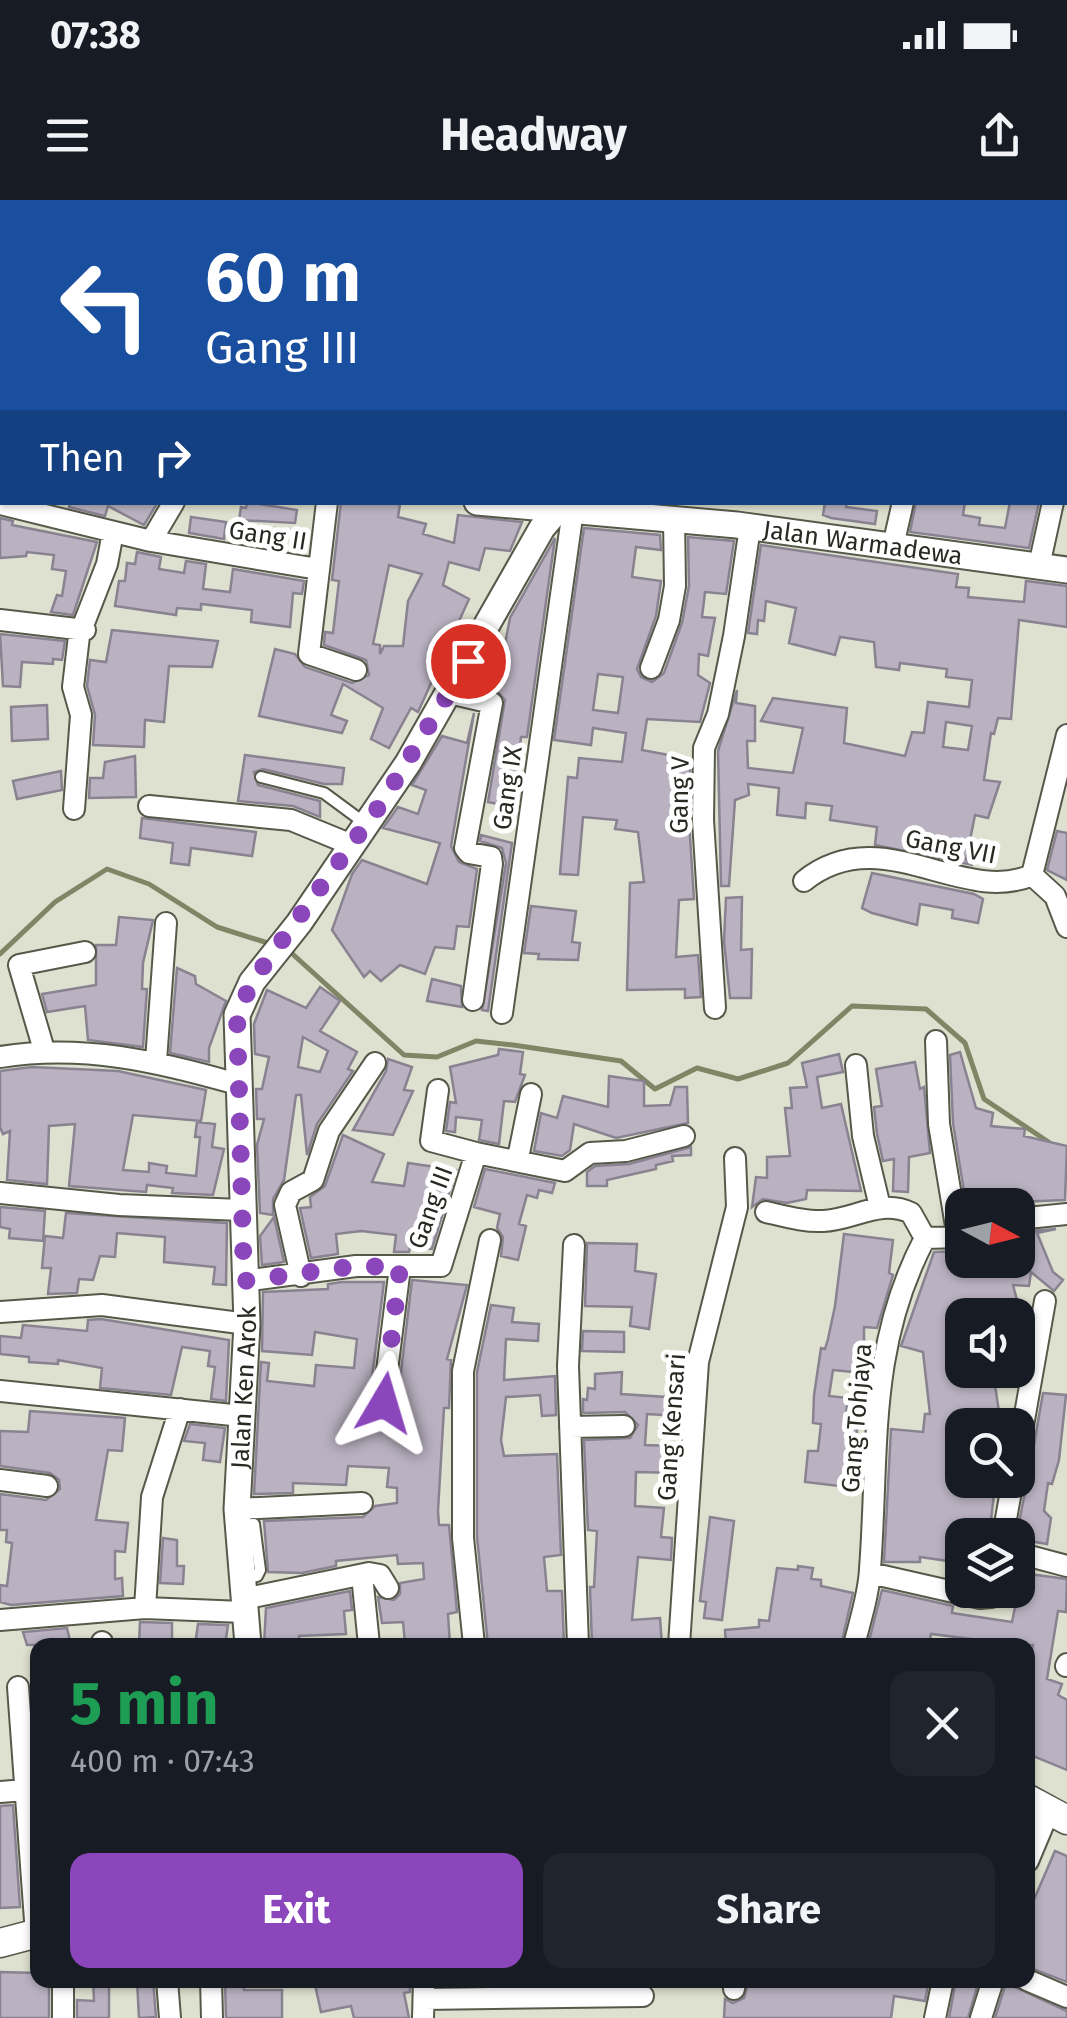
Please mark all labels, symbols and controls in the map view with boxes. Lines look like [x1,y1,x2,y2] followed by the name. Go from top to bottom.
[50,12,141,58] text: 07:38
[40,108,95,163] icon: menu
[440,108,627,162] text: Headway
[972,108,1027,163] icon: share
[205,236,361,320] text: 60 m
[40,240,170,370] icon: left
[205,321,359,375] text: Gang III
[145,430,200,485] icon: right
[40,435,125,481] text: Then
[227,515,309,557] street label: Gang II
[761,515,964,572] street label: Jalan Warmadewa
[426,619,511,704] pin
[441,634,496,689] icon: arrive
[487,744,529,832] street label: Gang IX
[664,756,696,834] street label: Gang V
[903,823,999,871] street label: Gang VII
[402,1162,460,1253] street label: Gang III
[945,1188,1035,1278] north arrow
[945,1188,1035,1608] map controls
[945,1298,1035,1388] button: sound
[225,1305,263,1470] street label: Jalan Ken Arok
[836,1342,878,1494] street label: Gang Tohjaya
[332,1351,436,1455] position arrow
[652,1352,692,1502] street label: Gang Kensari
[945,1408,1035,1498] button: search
[945,1518,1035,1608] button: layers
[70,1668,219,1740] text: 5 min
[890,1671,995,1776] button: close
[70,1742,255,1780] text: 400 m · 07:43
[70,1853,523,1968] button: Exit
[543,1853,995,1968] button: Share

